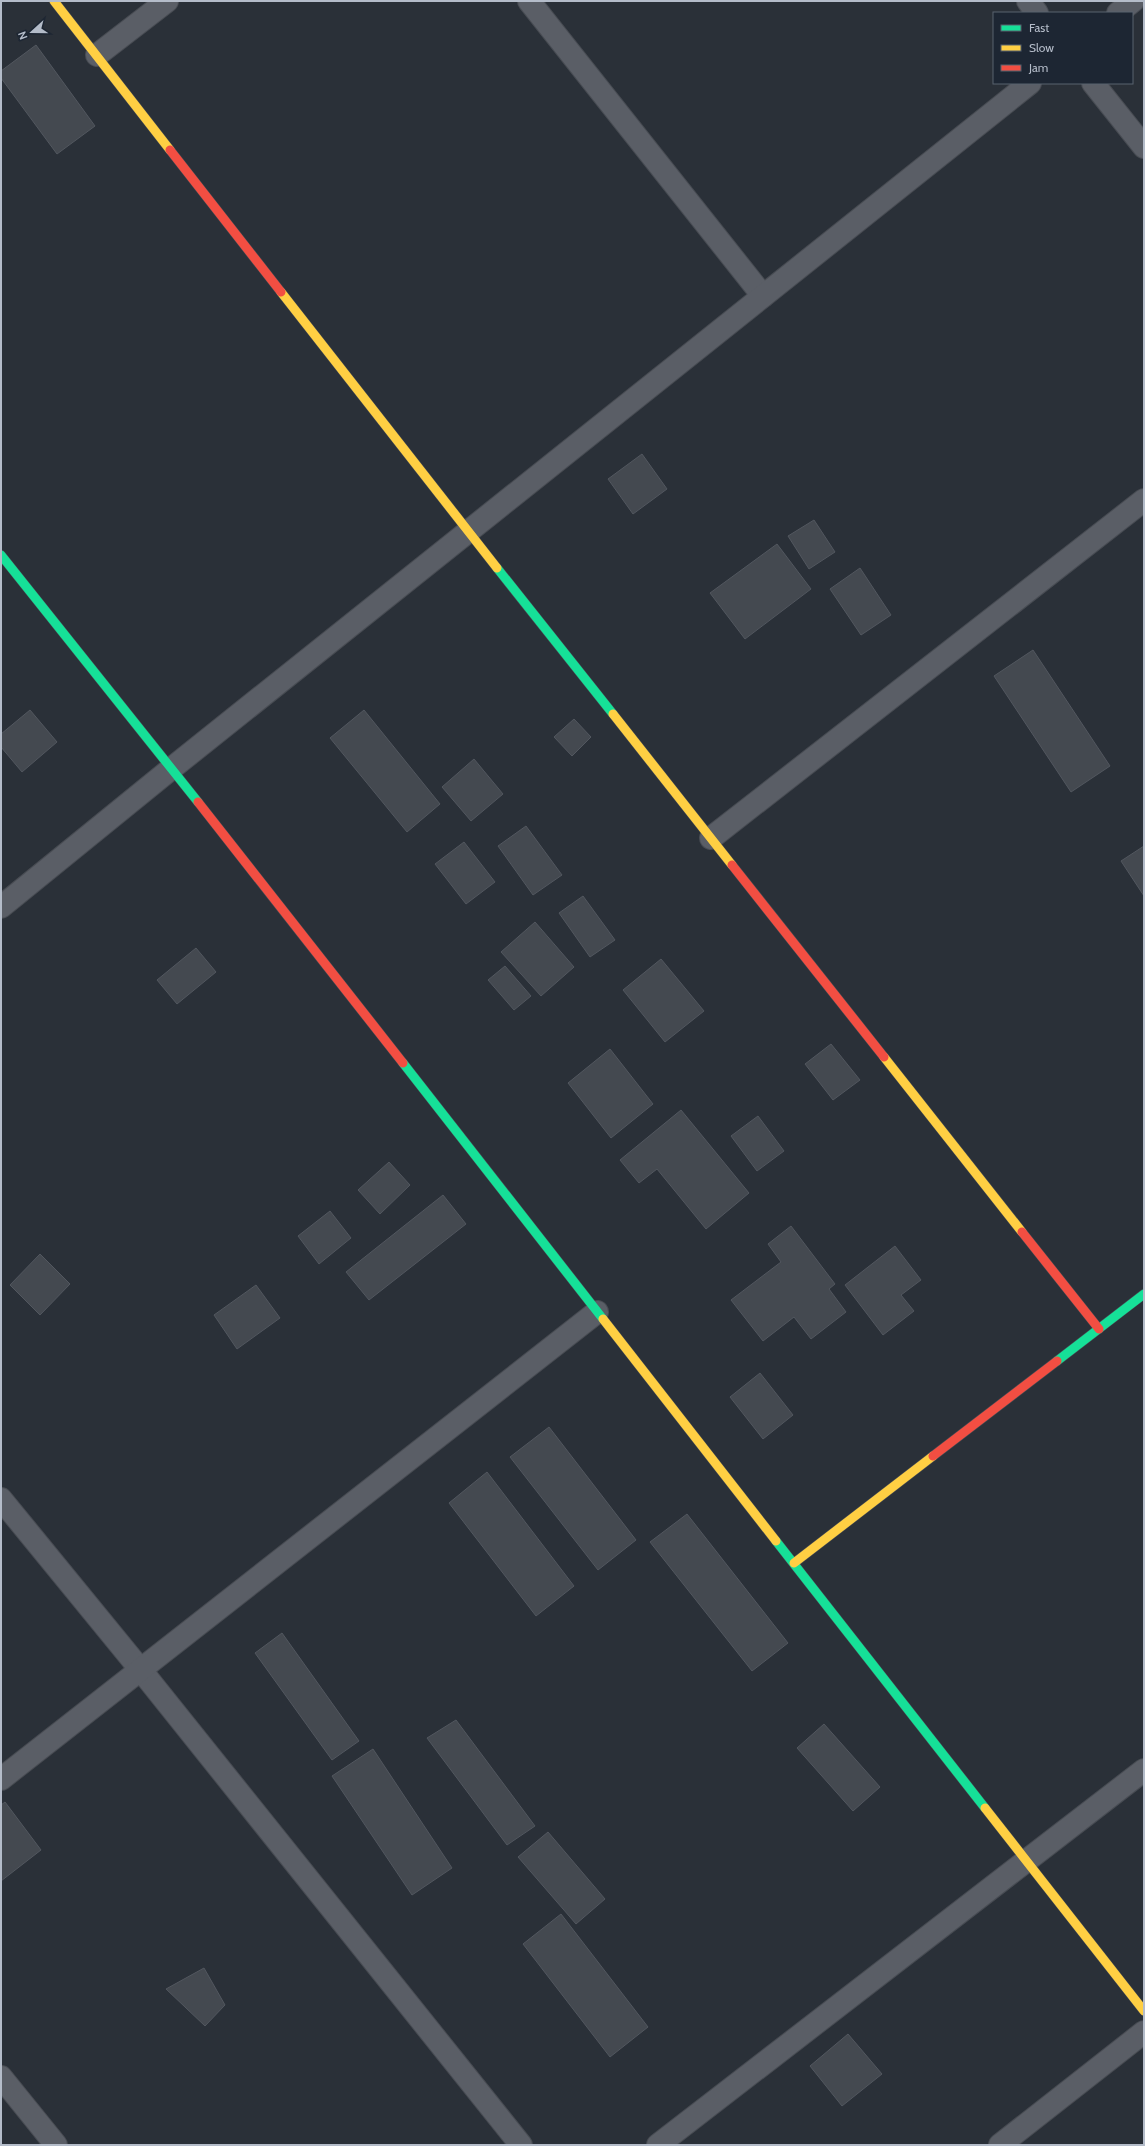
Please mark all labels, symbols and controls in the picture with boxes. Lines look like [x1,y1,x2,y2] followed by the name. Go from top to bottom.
[12,12,52,52] north arrow
[993,12,1133,84] legend
[1029,20,1049,35] text: Fast
[15,29,31,42] text: N
[1029,40,1054,55] text: Slow
[1028,60,1048,75] text: Jam

